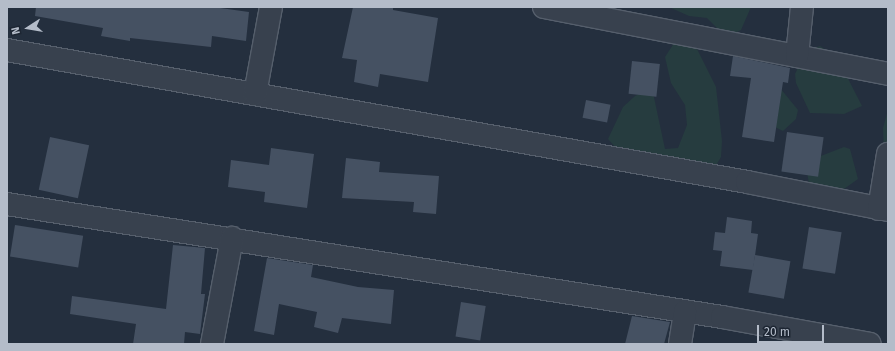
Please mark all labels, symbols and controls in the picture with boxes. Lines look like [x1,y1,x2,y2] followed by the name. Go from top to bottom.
[8,8,48,48] north arrow
[9,26,23,36] text: N
[759,317,826,343] scale bar
[764,325,790,339] text: 20 m

